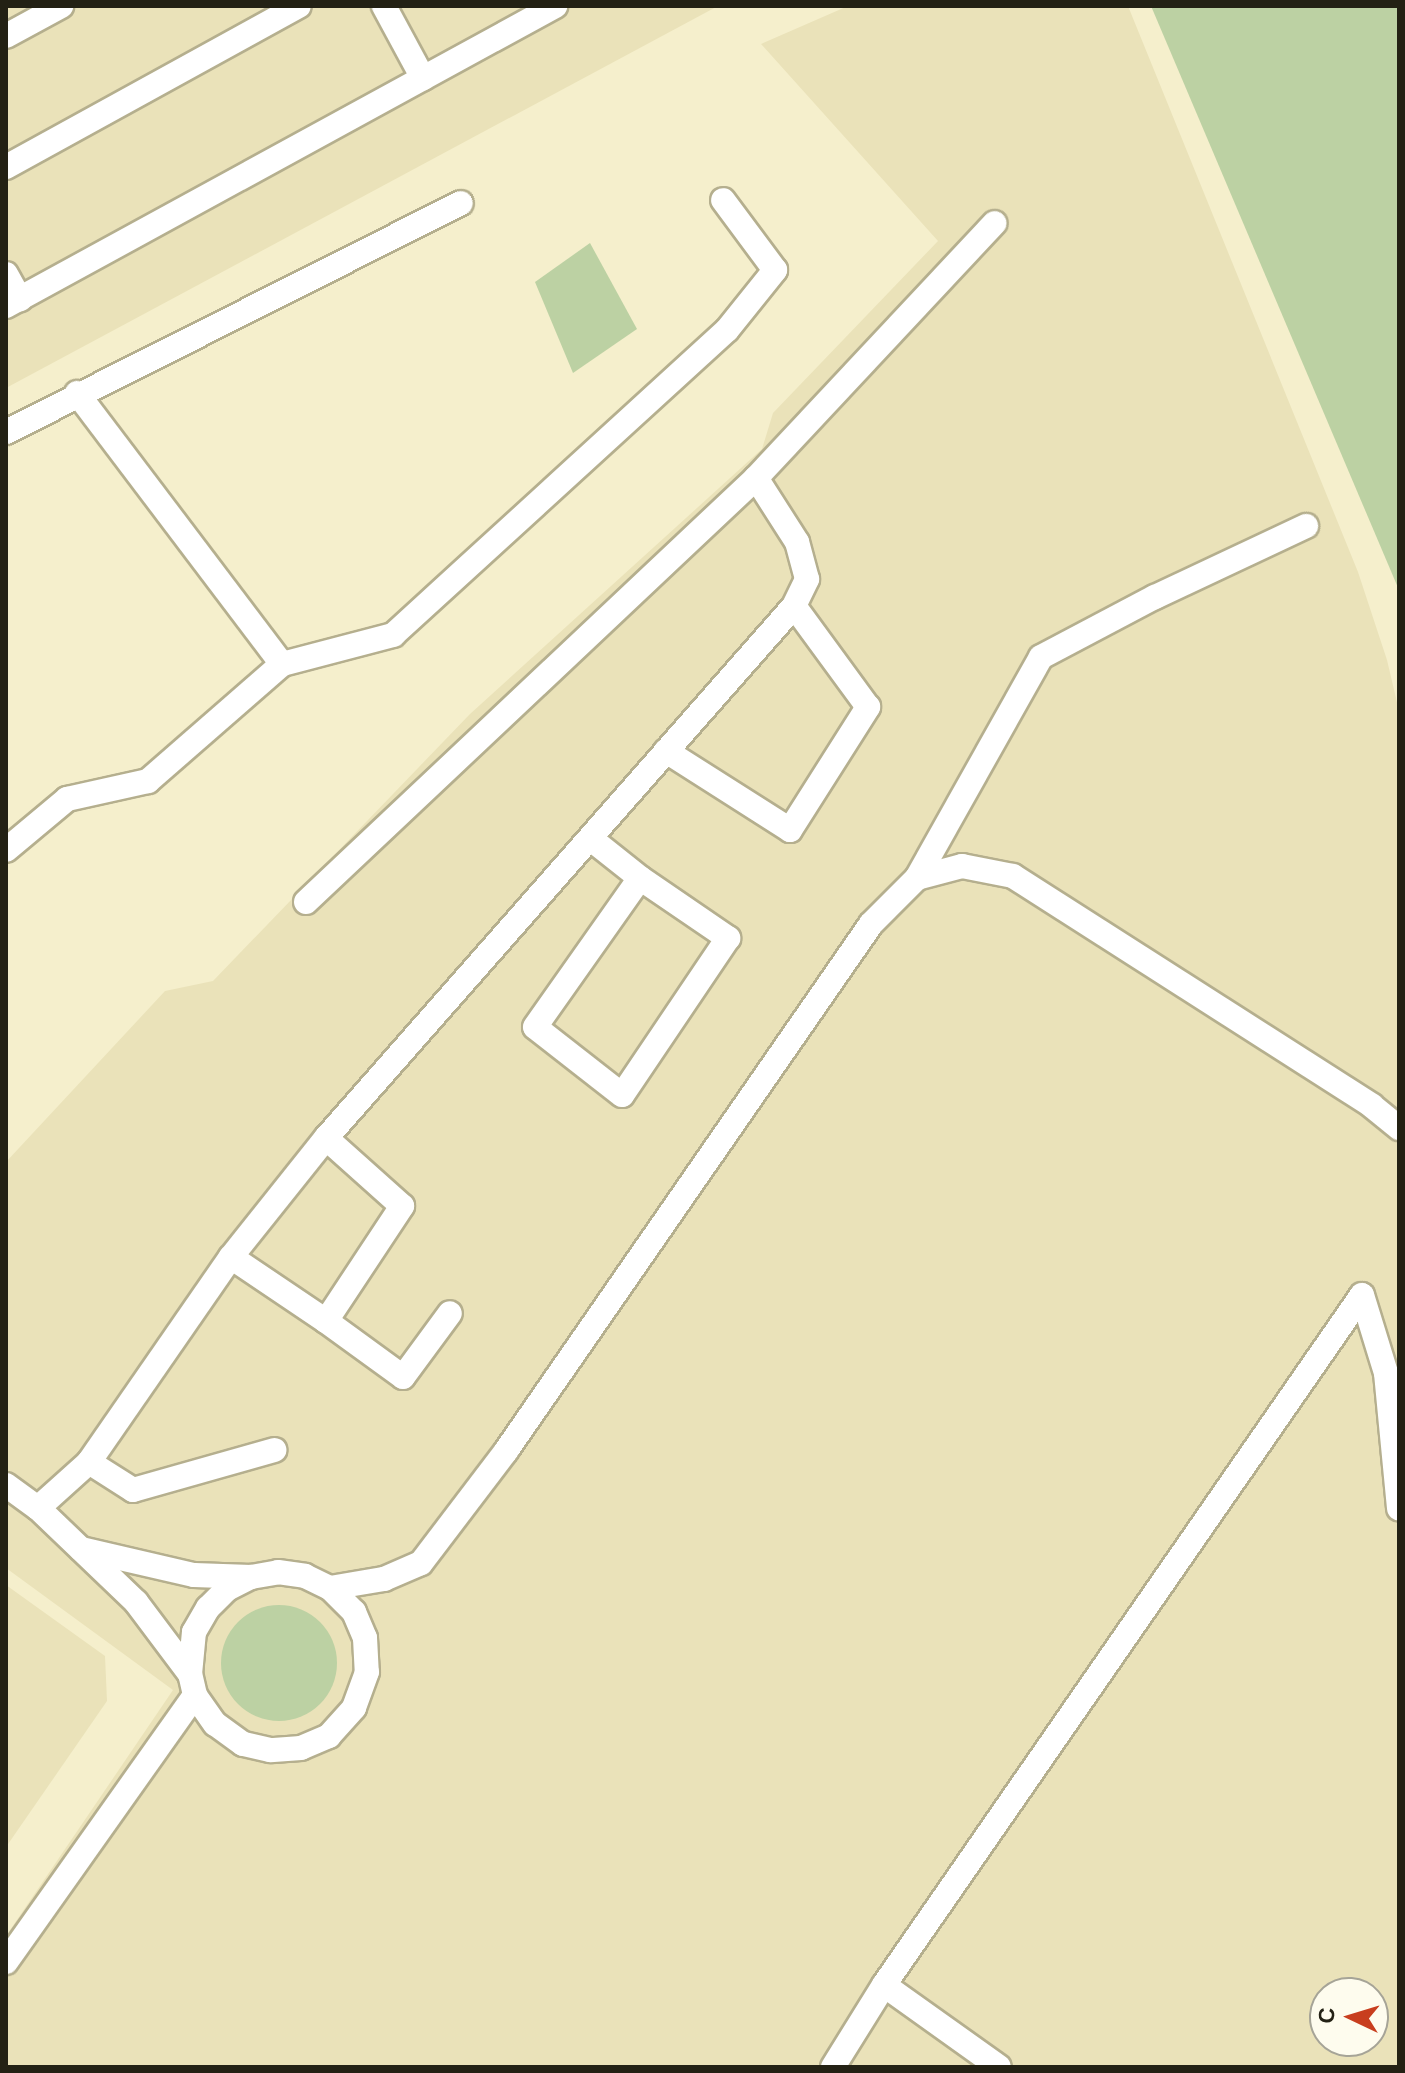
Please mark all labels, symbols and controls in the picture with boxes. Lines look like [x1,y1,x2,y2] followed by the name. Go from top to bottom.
[1309,1977,1389,2057] north arrow
[1312,2007,1342,2024] text: С

